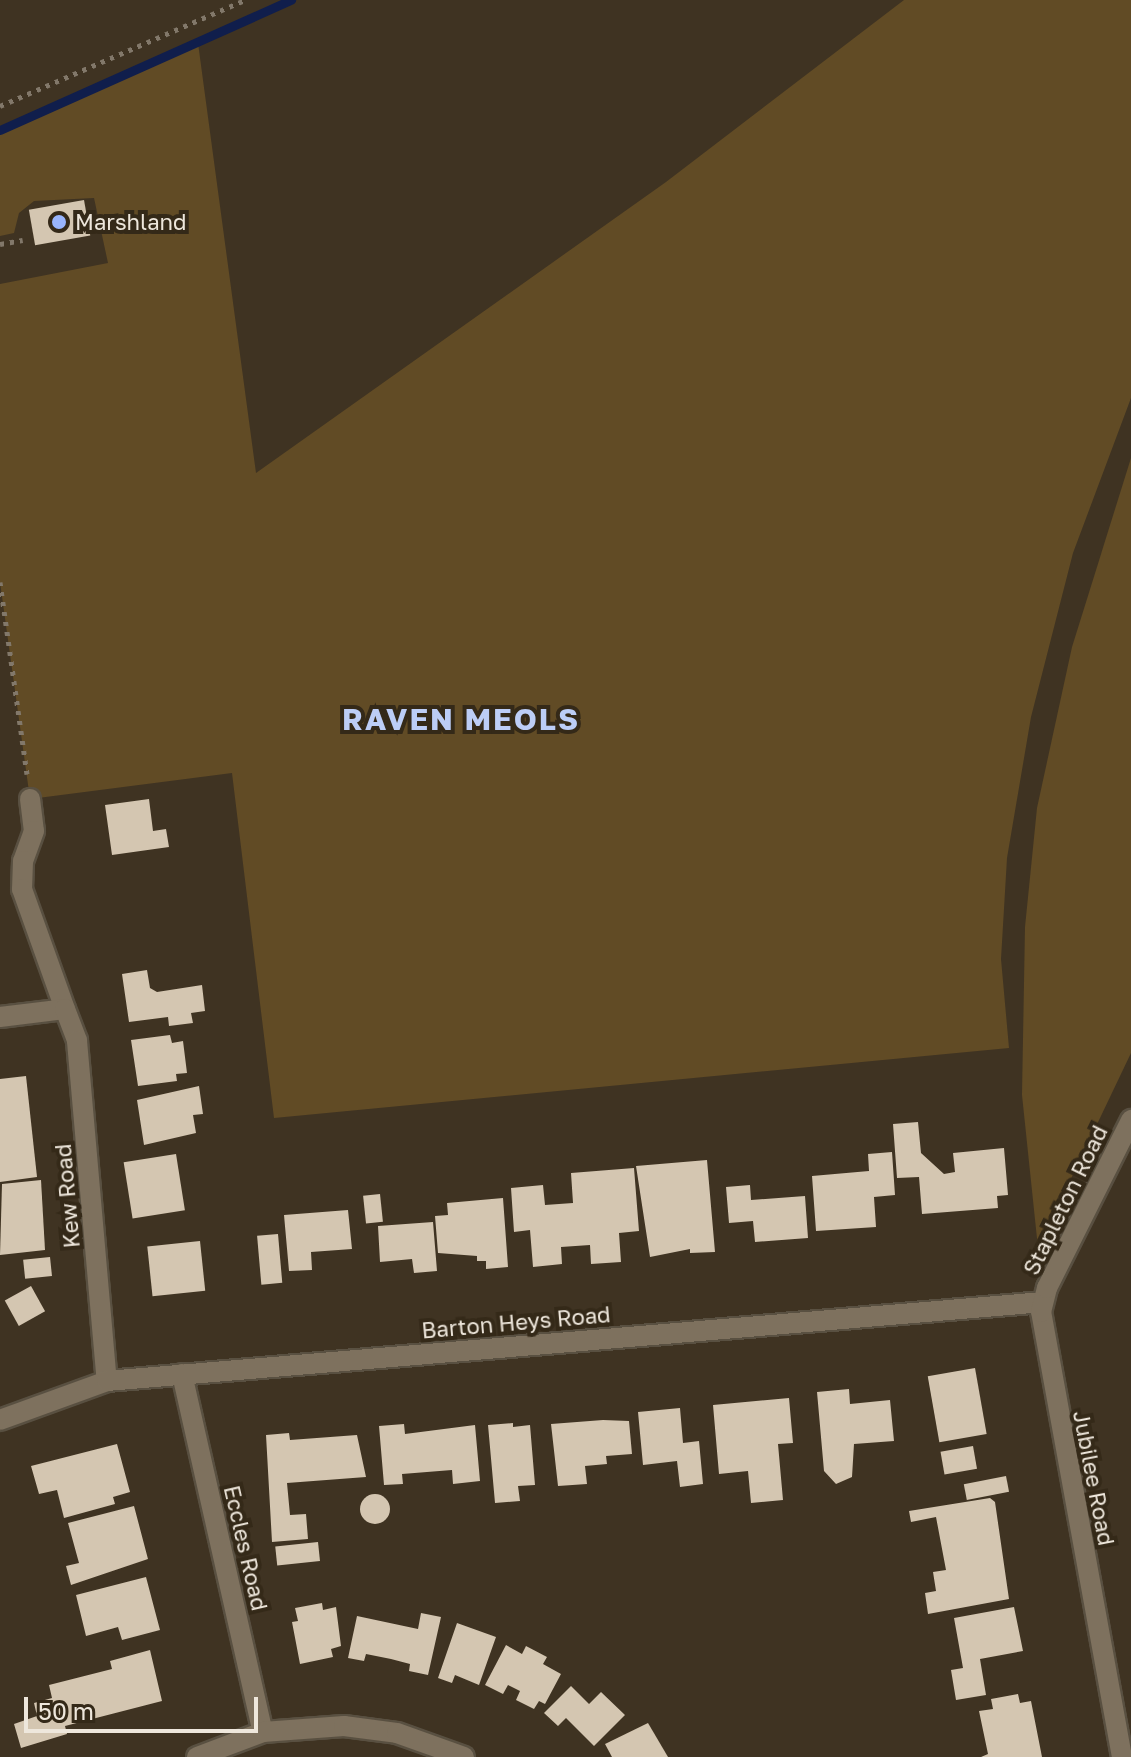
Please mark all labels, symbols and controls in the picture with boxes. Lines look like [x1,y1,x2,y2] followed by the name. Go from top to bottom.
[75,209,187,235] place label: Marshland
[50,213,68,231] marker: Marshland
[342,701,580,737] district label: RAVEN MEOLS
[1017,1121,1113,1279] street label: Stapleton Road
[49,1143,85,1249] street label: Kew Road
[420,1301,612,1343] street label: Barton Heys Road
[1068,1408,1120,1548] street label: Jubilee Road
[219,1483,273,1613] street label: Eccles Road
[28,1681,262,1731] scale bar
[38,1696,94,1725] text: 50 m

